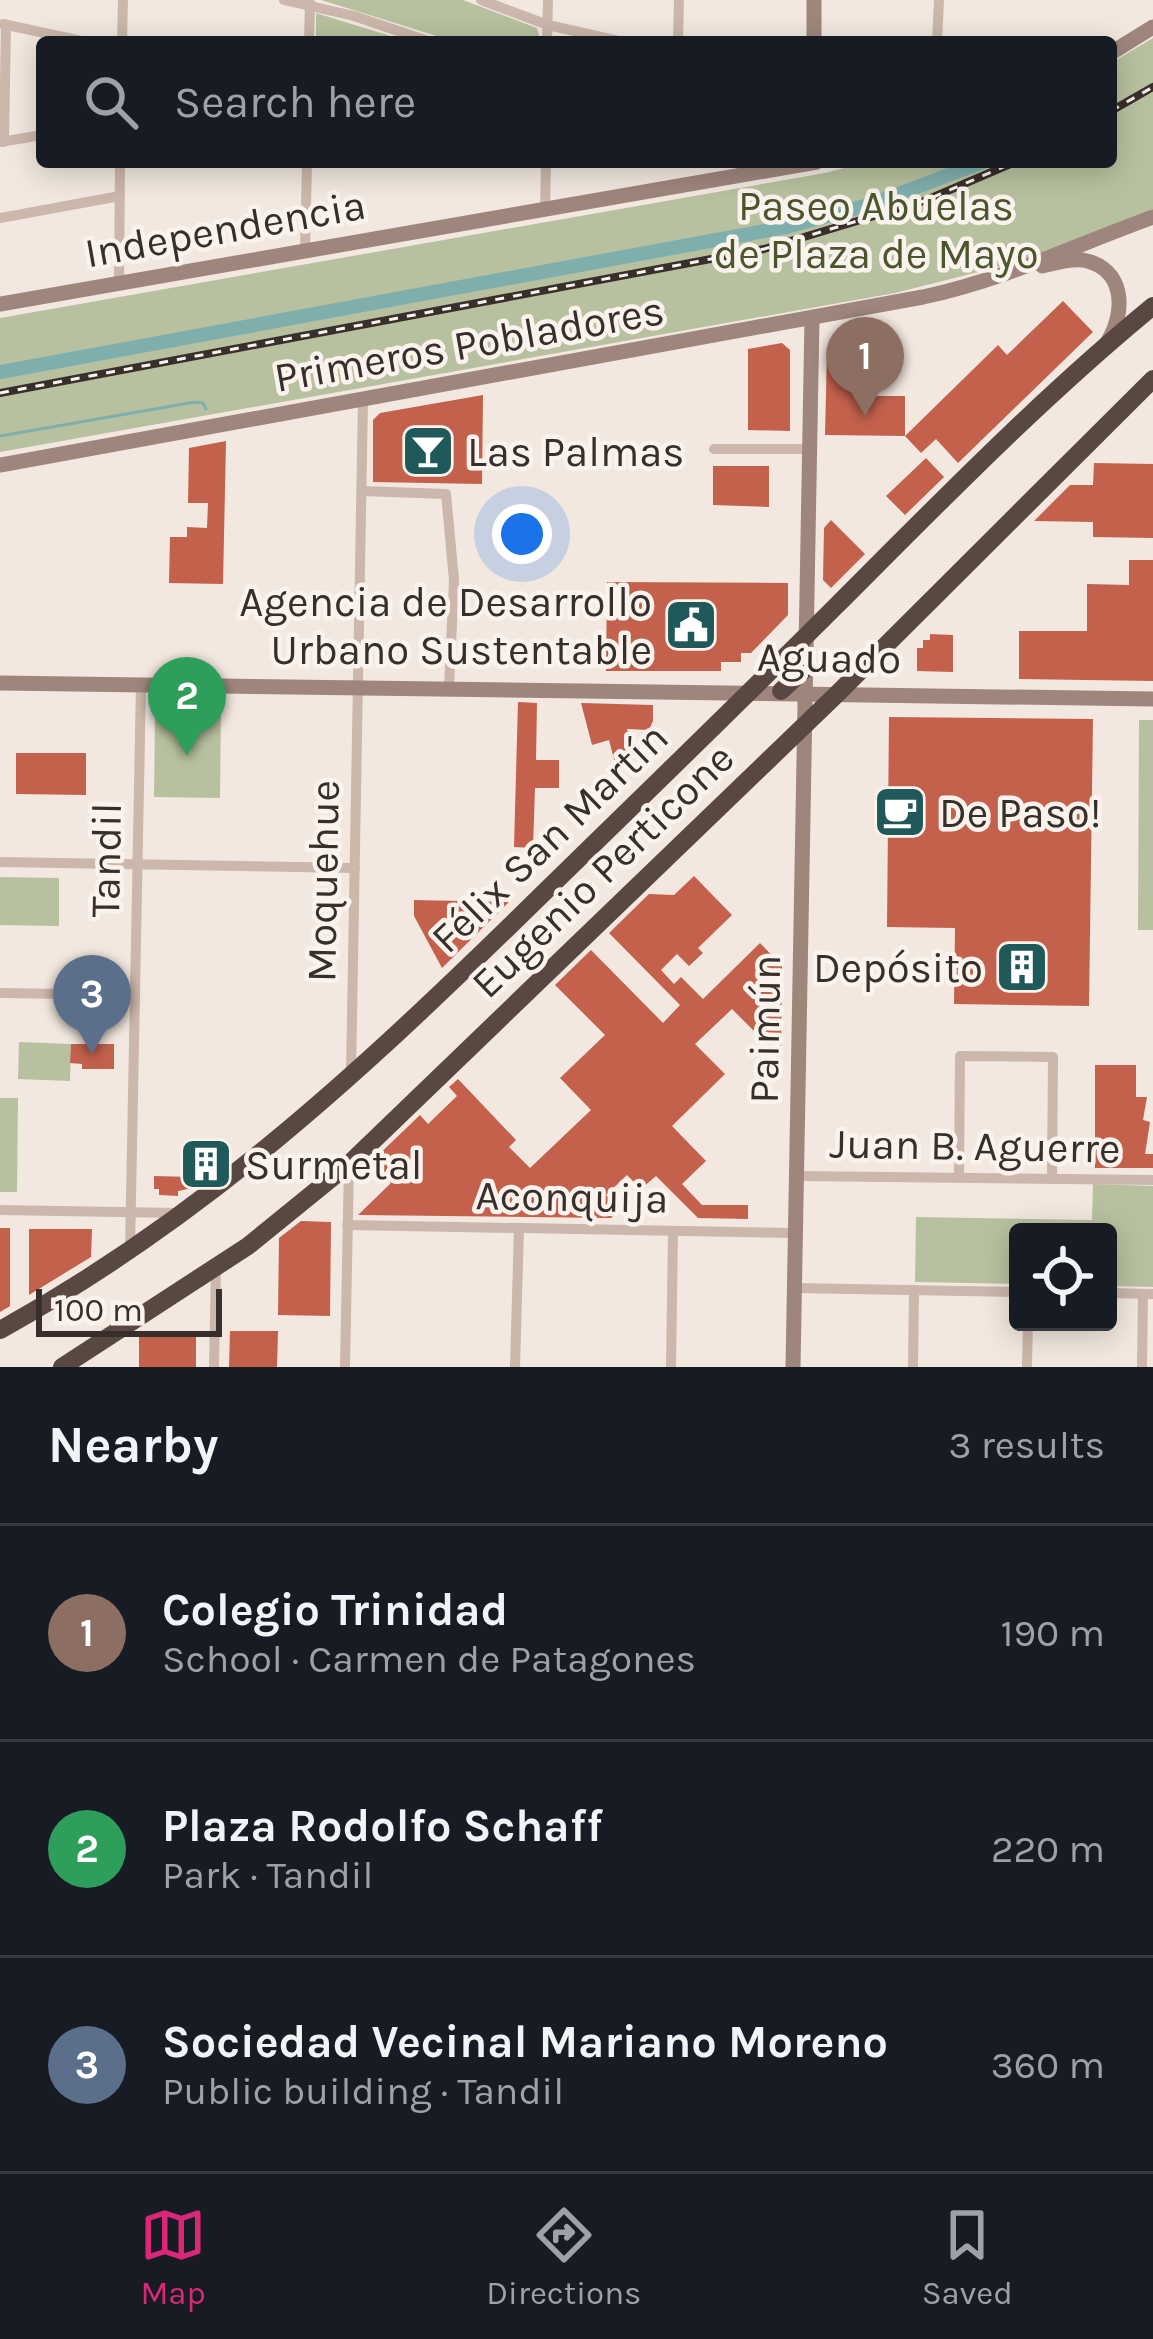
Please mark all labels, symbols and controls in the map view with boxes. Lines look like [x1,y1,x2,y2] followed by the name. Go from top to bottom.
[36,36,1117,168] search box
[78,69,144,135] icon: search
[174,76,416,128] text: Search here
[81,180,369,278] street label: Independencia
[713,181,1039,279] park label: Paseo Abuelas de Plaza de Mayo
[271,285,668,403] street label: Primeros Pobladores
[826,317,904,416] pin: 1
[400,423,456,479] bar icon: Las Palmas
[467,427,684,477] place label: Las Palmas
[492,504,552,564] your location
[239,577,652,675] place label: Agencia de Desarrollo Urbano Sustentable
[663,597,719,653] public building icon: Agencia de Desarrollo Urbano Sustentable
[756,632,902,684] street label: Aguado
[148,657,226,756] pin: 2
[421,712,678,963] street label: Félix San Martín
[461,733,744,1009] street label: Eugenio Perticone
[296,779,350,983] street label: Moquehue
[872,784,928,840] cafe icon: De Paso!
[939,788,1101,838] place label: De Paso!
[80,802,132,918] street label: Tandil
[994,939,1050,995] building icon: Depósito
[813,943,983,993] place label: Depósito
[739,954,791,1104] street label: Paimún
[53,955,131,1054] pin: 3
[829,1118,1121,1174] street label: Juan B. Aguerre
[178,1136,234,1192] building icon: Surmetal
[245,1140,423,1190] place label: Surmetal
[475,1170,669,1224] street label: Aconquija
[1009,1223,1117,1331] map controls
[1009,1223,1117,1331] button: locate
[36,1283,222,1336] scale bar
[54,1291,143,1329] text: 100 m
[48,1415,218,1475] text: Nearby
[948,1422,1105,1468] text: 3 results
[162,1584,508,1636] text: Colegio Trinidad
[80,1610,94,1656] text: 1
[1001,1610,1105,1656] text: 190 m
[162,1636,696,1682] text: School · Carmen de Patagones
[162,1800,603,1852] text: Plaza Rodolfo Schaff
[75,1826,99,1872] text: 2
[991,1826,1105,1872] text: 220 m
[162,1852,373,1898] text: Park · Tandil
[162,2016,888,2068] text: Sociedad Vecinal Mariano Moreno
[75,2042,99,2088] text: 3
[991,2042,1105,2088] text: 360 m
[162,2068,564,2114] text: Public building · Tandil
[140,2202,206,2312] tab: Map
[486,2202,641,2312] tab: Directions
[922,2202,1013,2312] tab: Saved

